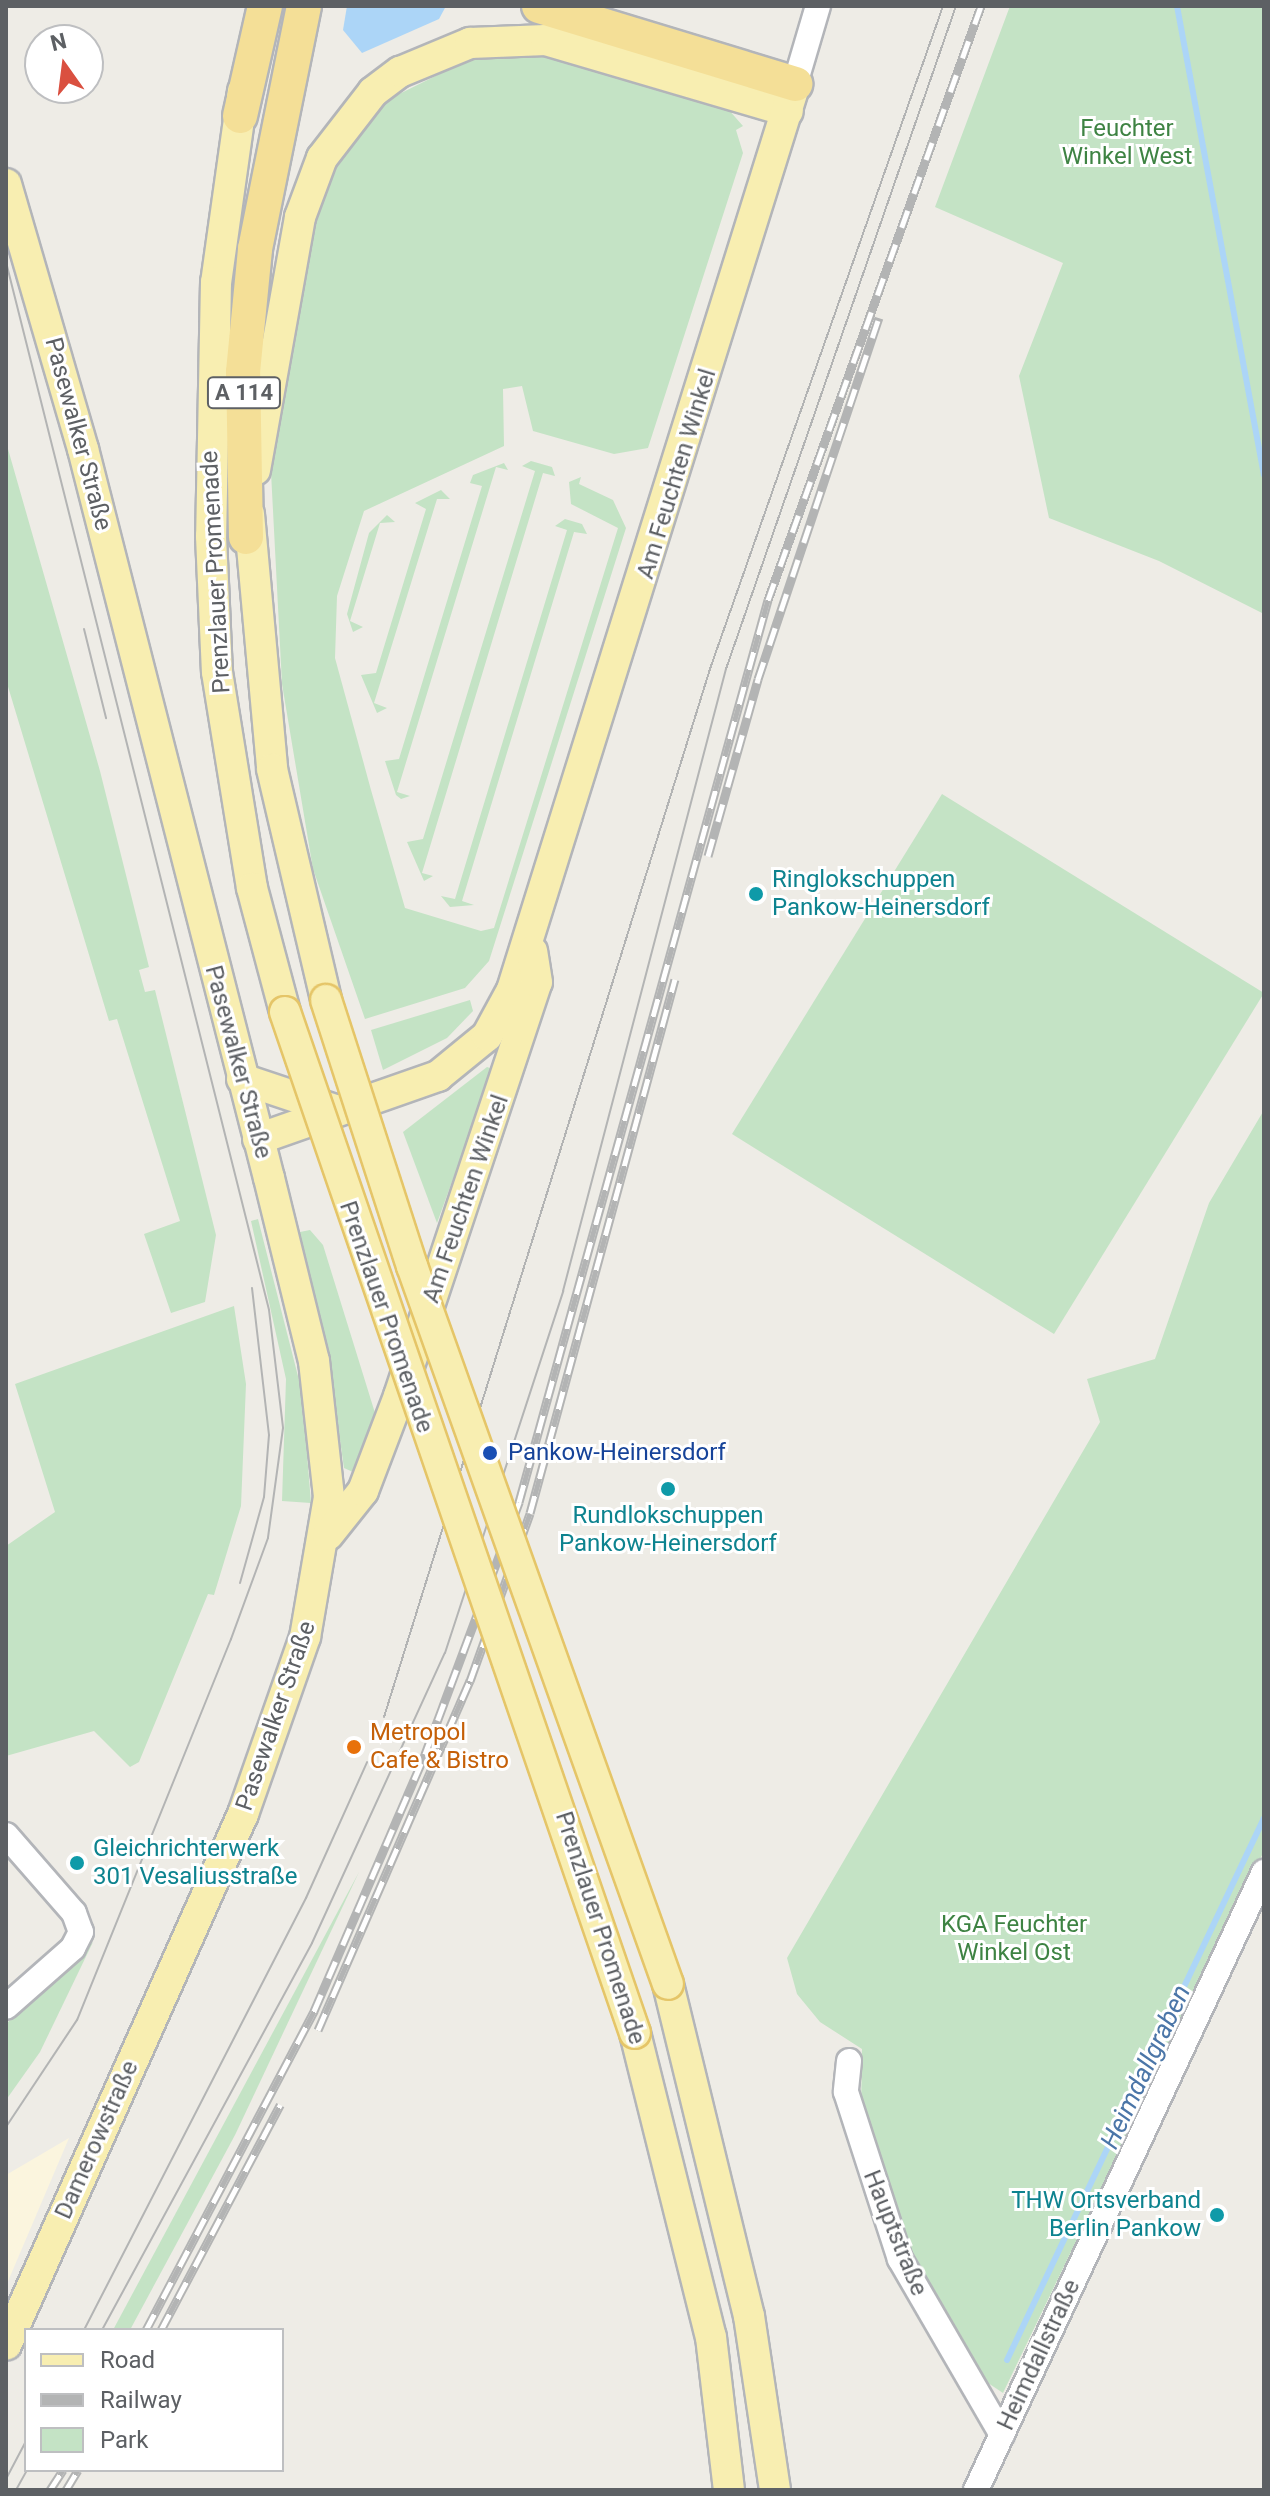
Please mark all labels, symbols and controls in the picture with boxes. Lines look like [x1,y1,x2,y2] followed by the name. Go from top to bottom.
[24,24,104,104] north arrow
[48,28,69,56] text: N
[1062,115,1192,171] park label: Feuchter Winkel West
[38,334,118,534] street label: Pasewalker Straße
[631,366,723,582] street label: Am Feuchten Winkel
[206,375,282,411] road number: A 114
[195,450,237,694] street label: Prenzlauer Promenade
[772,866,990,922] place label: Ringlokschuppen Pankow-Heinersdorf
[747,885,765,903] marker: Ringlokschuppen Pankow-Heinersdorf
[198,962,278,1162] street label: Pasewalker Straße
[417,1091,515,1307] street label: Am Feuchten Winkel
[333,1197,439,1437] street label: Prenzlauer Promenade
[508,1439,726,1467] place label: Pankow-Heinersdorf
[479,1442,501,1464] marker: Pankow-Heinersdorf
[659,1480,677,1498] marker: Rundlokschuppen Pankow-Heinersdorf
[559,1502,777,1558] place label: Rundlokschuppen Pankow-Heinersdorf
[230,1617,322,1815] street label: Pasewalker Straße
[370,1719,509,1775] place label: Metropol Cafe & Bistro
[345,1738,363,1756] marker: Metropol Cafe & Bistro
[549,1808,651,2048] street label: Prenzlauer Promenade
[93,1835,298,1891] place label: Gleichrichterwerk 301 Vesaliusstraße
[68,1854,86,1872] marker: Gleichrichterwerk 301 Vesaliusstraße
[941,1911,1087,1967] park label: KGA Feuchter Winkel Ost
[1094,1980,1198,2154] water label: Heimdallgraben
[49,2056,145,2224] street label: Damerowstraße
[857,2166,933,2300] street label: Hauptstraße
[1011,2187,1201,2243] place label: THW Ortsverband Berlin Pankow
[1208,2206,1226,2224] marker: THW Ortsverband Berlin Pankow
[992,2275,1086,2435] street label: Heimdallstraße
[24,2328,284,2472] legend
[100,2346,155,2374] text: Road
[100,2386,182,2414] text: Railway
[100,2426,148,2454] text: Park

